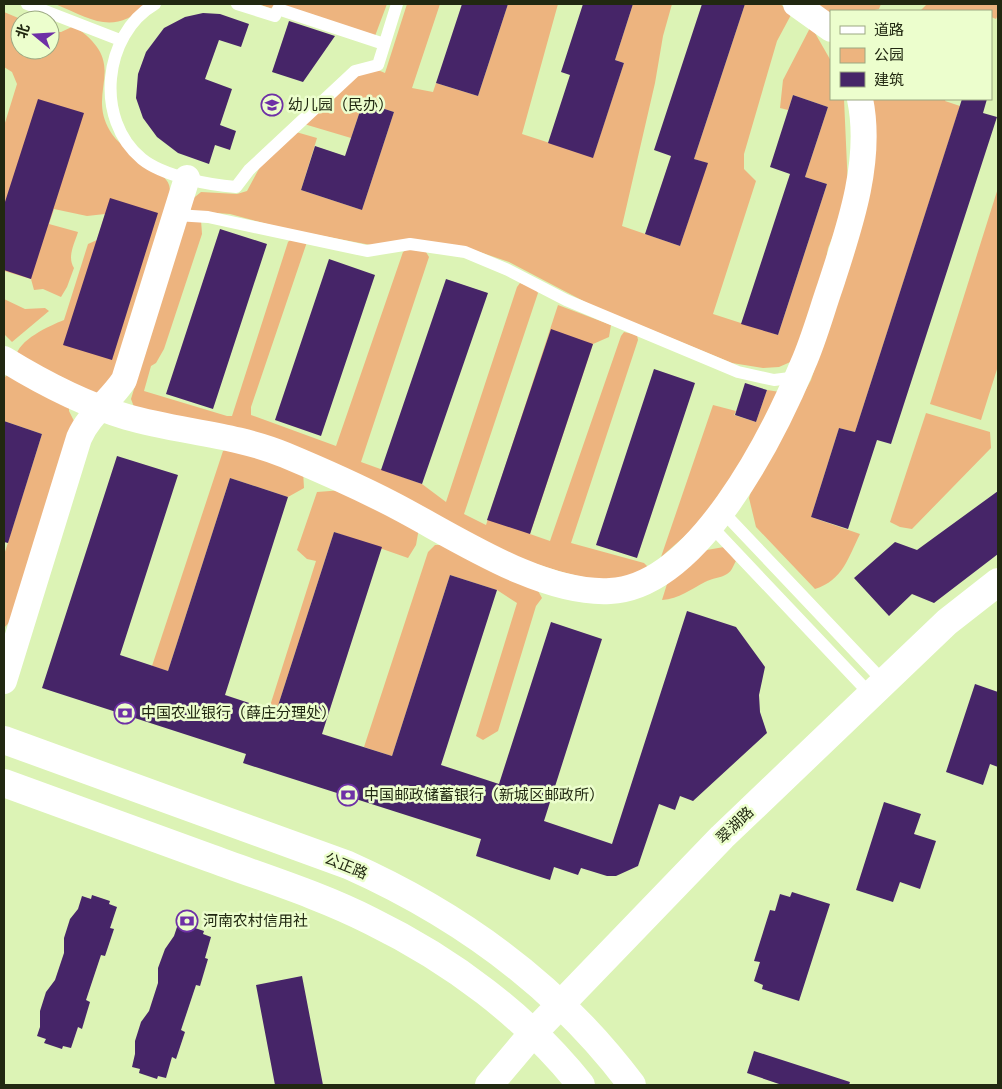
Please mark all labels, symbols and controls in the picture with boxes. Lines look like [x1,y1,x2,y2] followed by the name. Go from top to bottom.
[10,10,60,60] north arrow
[830,10,992,100] legend
[874,21,904,39] text: 道路
[13,22,32,40] text: 北
[874,46,904,64] text: 公园
[874,71,904,89] text: 建筑
[260,93,284,117] school or university icon: 幼儿园（民办）
[288,96,393,114] place label: 幼儿园（民办）
[113,701,137,725] bank icon: 中国农业银行（薛庄分理处）
[141,704,336,722] place label: 中国农业银行（薛庄分理处）
[336,783,360,807] bank icon: 中国邮政储蓄银行（新城区邮政所）
[364,786,604,804] place label: 中国邮政储蓄银行（新城区邮政所）
[713,803,757,847] street label: 翠湖路
[322,849,370,883] street label: 公正路
[175,909,199,933] bank icon: 河南农村信用社
[203,912,308,930] place label: 河南农村信用社

